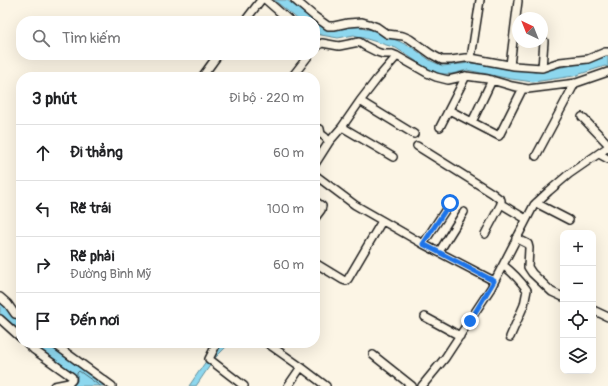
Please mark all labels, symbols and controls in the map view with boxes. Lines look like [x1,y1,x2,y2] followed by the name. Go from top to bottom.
[512,12,548,48] north arrow
[16,16,320,60] search box
[30,27,52,49] icon: search
[62,29,121,48] text: Tìm kiếm
[32,88,77,109] text: 3 phút
[229,90,304,106] text: Đi bộ · 220 m
[32,142,54,164] icon: ahead
[70,143,123,162] text: Đi thẳng
[273,145,304,161] text: 60 m
[441,194,459,212] route start
[32,198,54,220] icon: left
[70,199,111,218] text: Rẽ trái
[267,201,304,217] text: 100 m
[560,230,596,374] map controls
[560,230,596,266] button: +
[70,247,114,266] text: Rẽ phải
[32,254,54,276] icon: right
[273,257,304,273] text: 60 m
[70,266,151,282] text: Đường Bình Mỹ
[560,266,596,302] button: −
[560,302,596,338] button: locate
[32,310,54,332] icon: arrive
[70,311,119,330] text: Đến nơi
[461,312,479,330] route end
[560,338,596,374] button: layers

